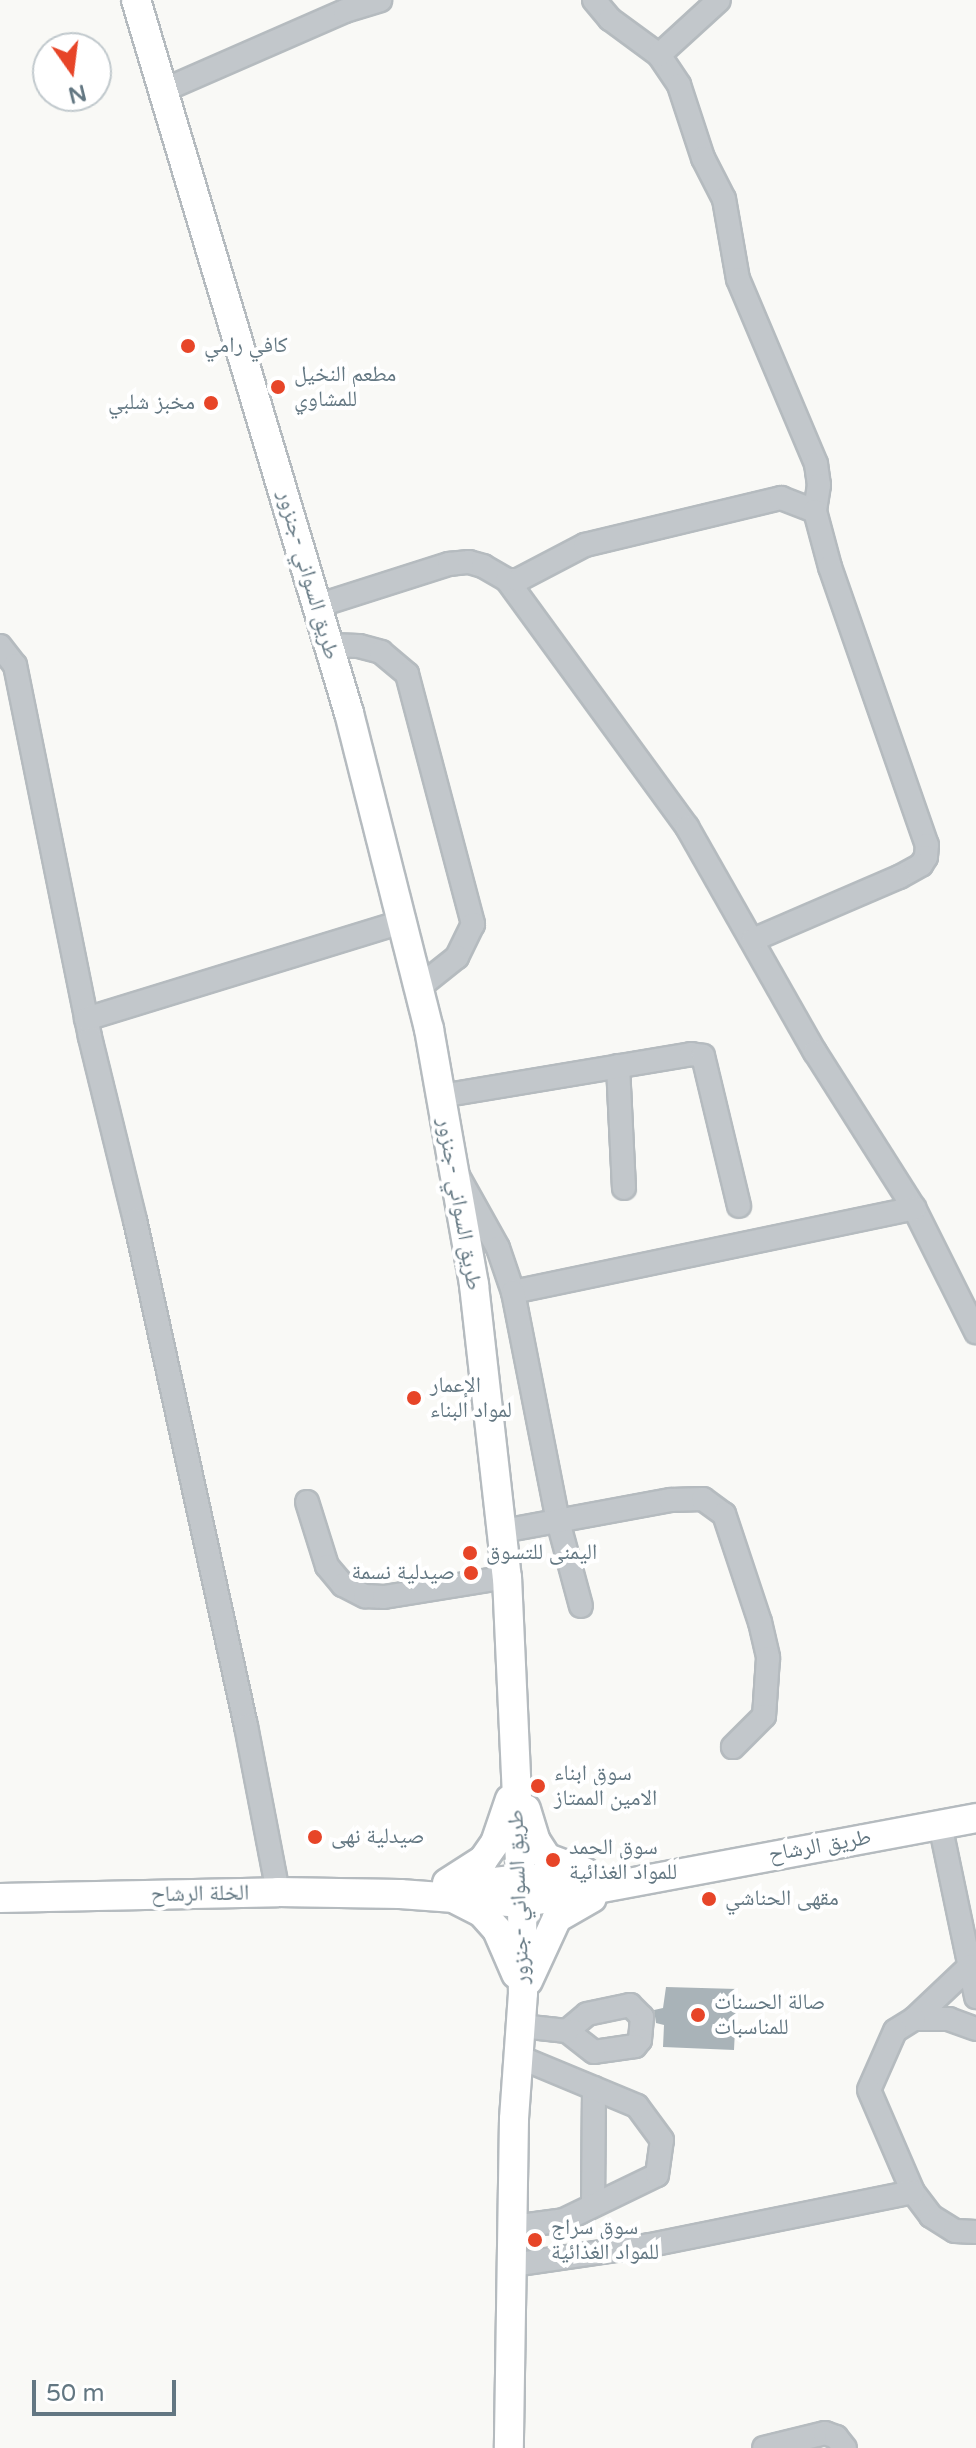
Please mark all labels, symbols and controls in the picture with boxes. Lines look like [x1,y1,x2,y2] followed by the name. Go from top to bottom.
[32,32,112,112] north arrow
[66,79,89,108] text: N
[204,333,288,359] place label: كافي رامي
[179,337,197,355] marker: كافي رامي
[294,361,396,412] place label: مطعم النخيل للمشاوي
[269,378,287,396] marker: مطعم النخيل للمشاوي
[108,390,195,416] place label: مخبز شلبي
[202,394,220,412] marker: مخبز شلبي
[271,487,345,663] street label: طريق السواني -جنزور
[431,1116,487,1292] street label: طريق السواني -جنزور
[430,1372,512,1424] place label: الإعمار لمواد البناء
[405,1389,423,1407] marker: الإعمار لمواد البناء
[486,1540,597,1566] place label: اليمنى للتسوق
[461,1544,479,1562] marker: اليمنى للتسوق
[351,1560,455,1586] place label: صيدلية نسمة
[462,1564,480,1582] marker: صيدلية نسمة
[554,1760,657,1812] place label: سوق ابناء الامين الممتاز
[529,1777,547,1795] marker: سوق ابناء الامين الممتاز
[503,1809,535,1985] street label: طريق السواني -جنزور
[331,1824,424,1850] place label: صيدلية نهى
[767,1824,873,1868] street label: طريق الرشاح
[306,1828,324,1846] marker: صيدلية نهى
[569,1834,677,1886] place label: سوق الحمد للمواد الغذائية
[544,1851,562,1869] marker: سوق الحمد للمواد الغذائية
[151,1880,249,1908] street label: الخلة الرشاح
[725,1886,839,1912] place label: مقهى الحناشي
[700,1890,718,1908] marker: مقهى الحناشي
[714,1989,825,2040] place label: صالة الحسنات للمناسبات
[689,2006,707,2024] marker: صالة الحسنات للمناسبات
[551,2214,659,2266] place label: سوق سراج للمواد الغذائية
[526,2231,544,2249] marker: سوق سراج للمواد الغذائية
[36,2364,180,2414] scale bar
[46,2379,104,2408] text: 50 m

